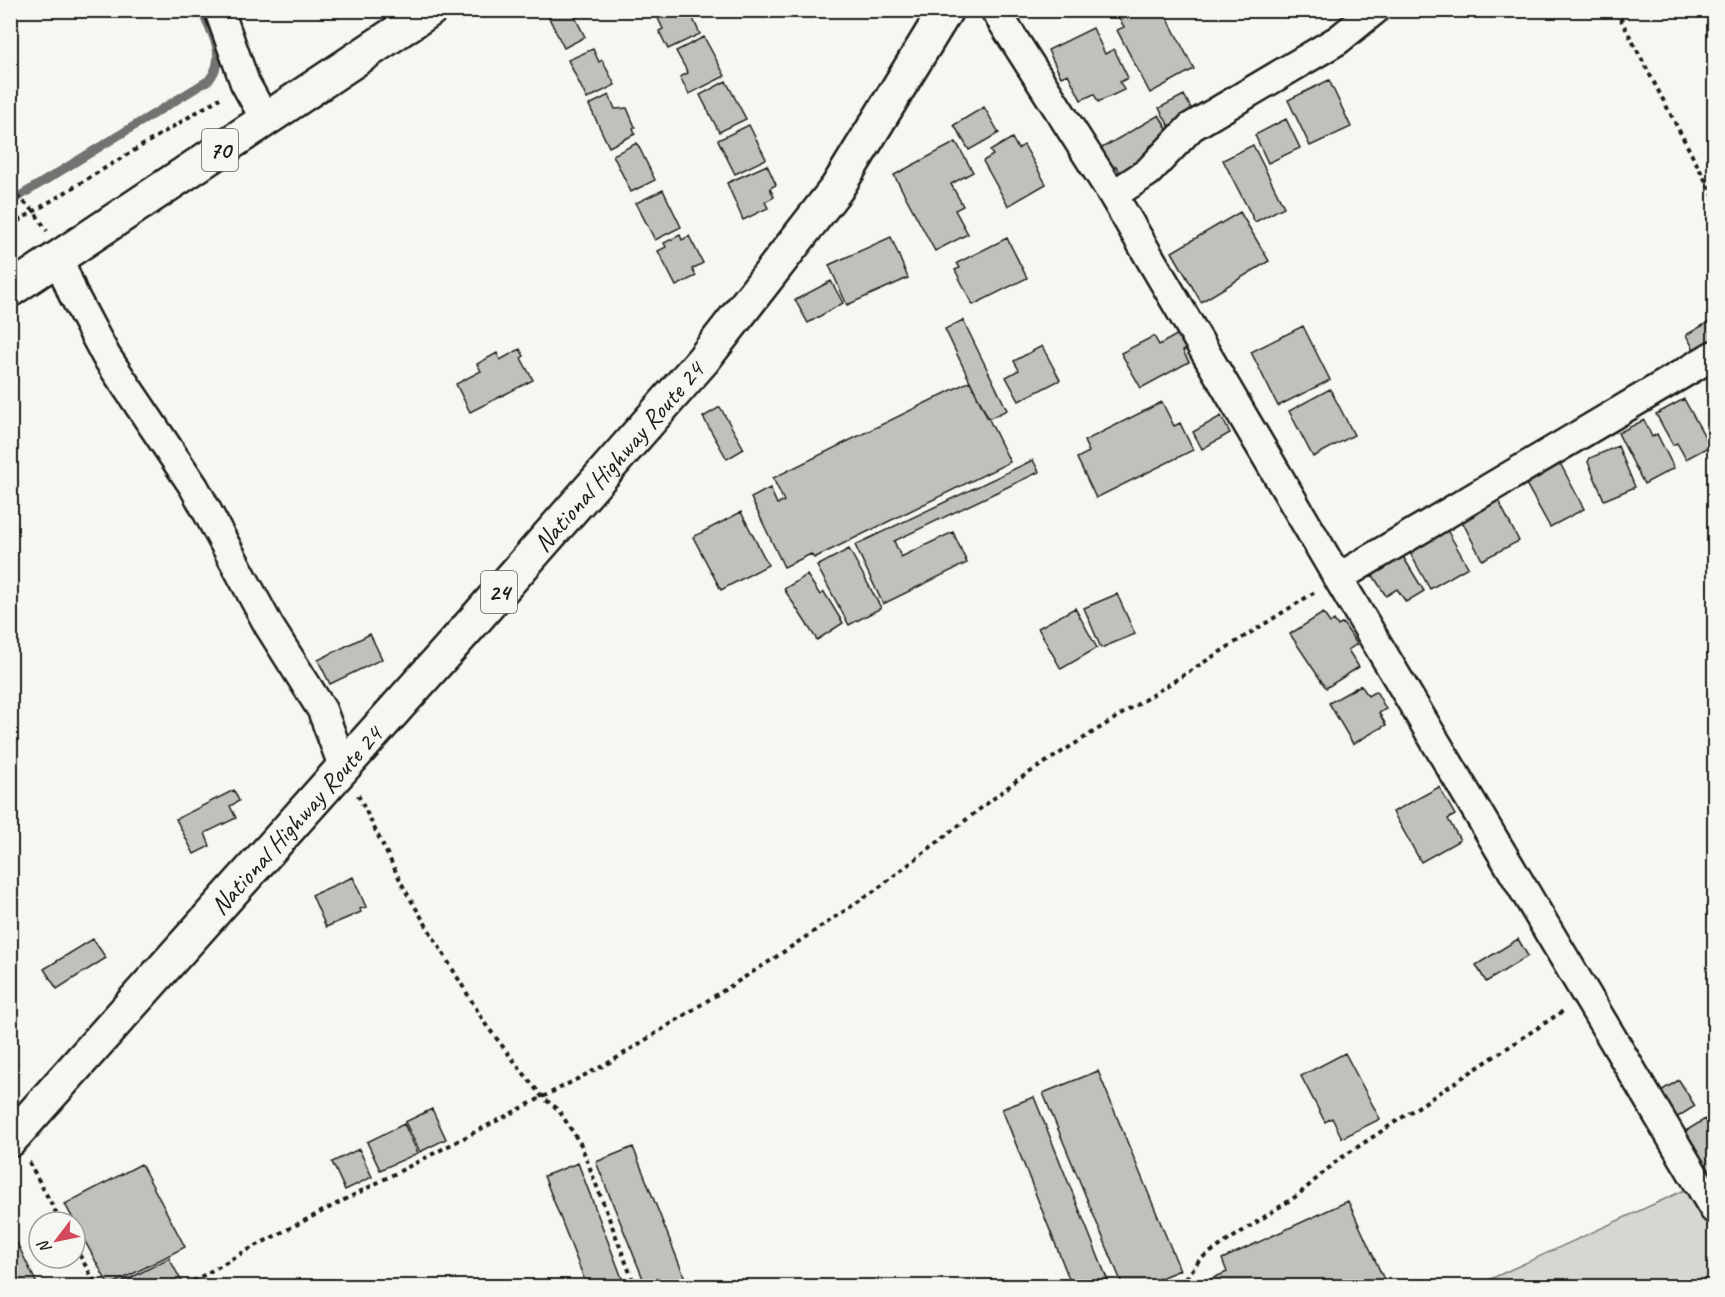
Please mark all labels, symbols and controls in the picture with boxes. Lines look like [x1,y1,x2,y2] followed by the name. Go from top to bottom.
[202,129,238,171] road number: 70
[526,353,713,559] street label: National Highway Route 24
[481,571,517,613] road number: 24
[203,717,391,922] street label: National Highway Route 24
[27,1210,87,1270] north arrow
[32,1235,56,1257] text: N

